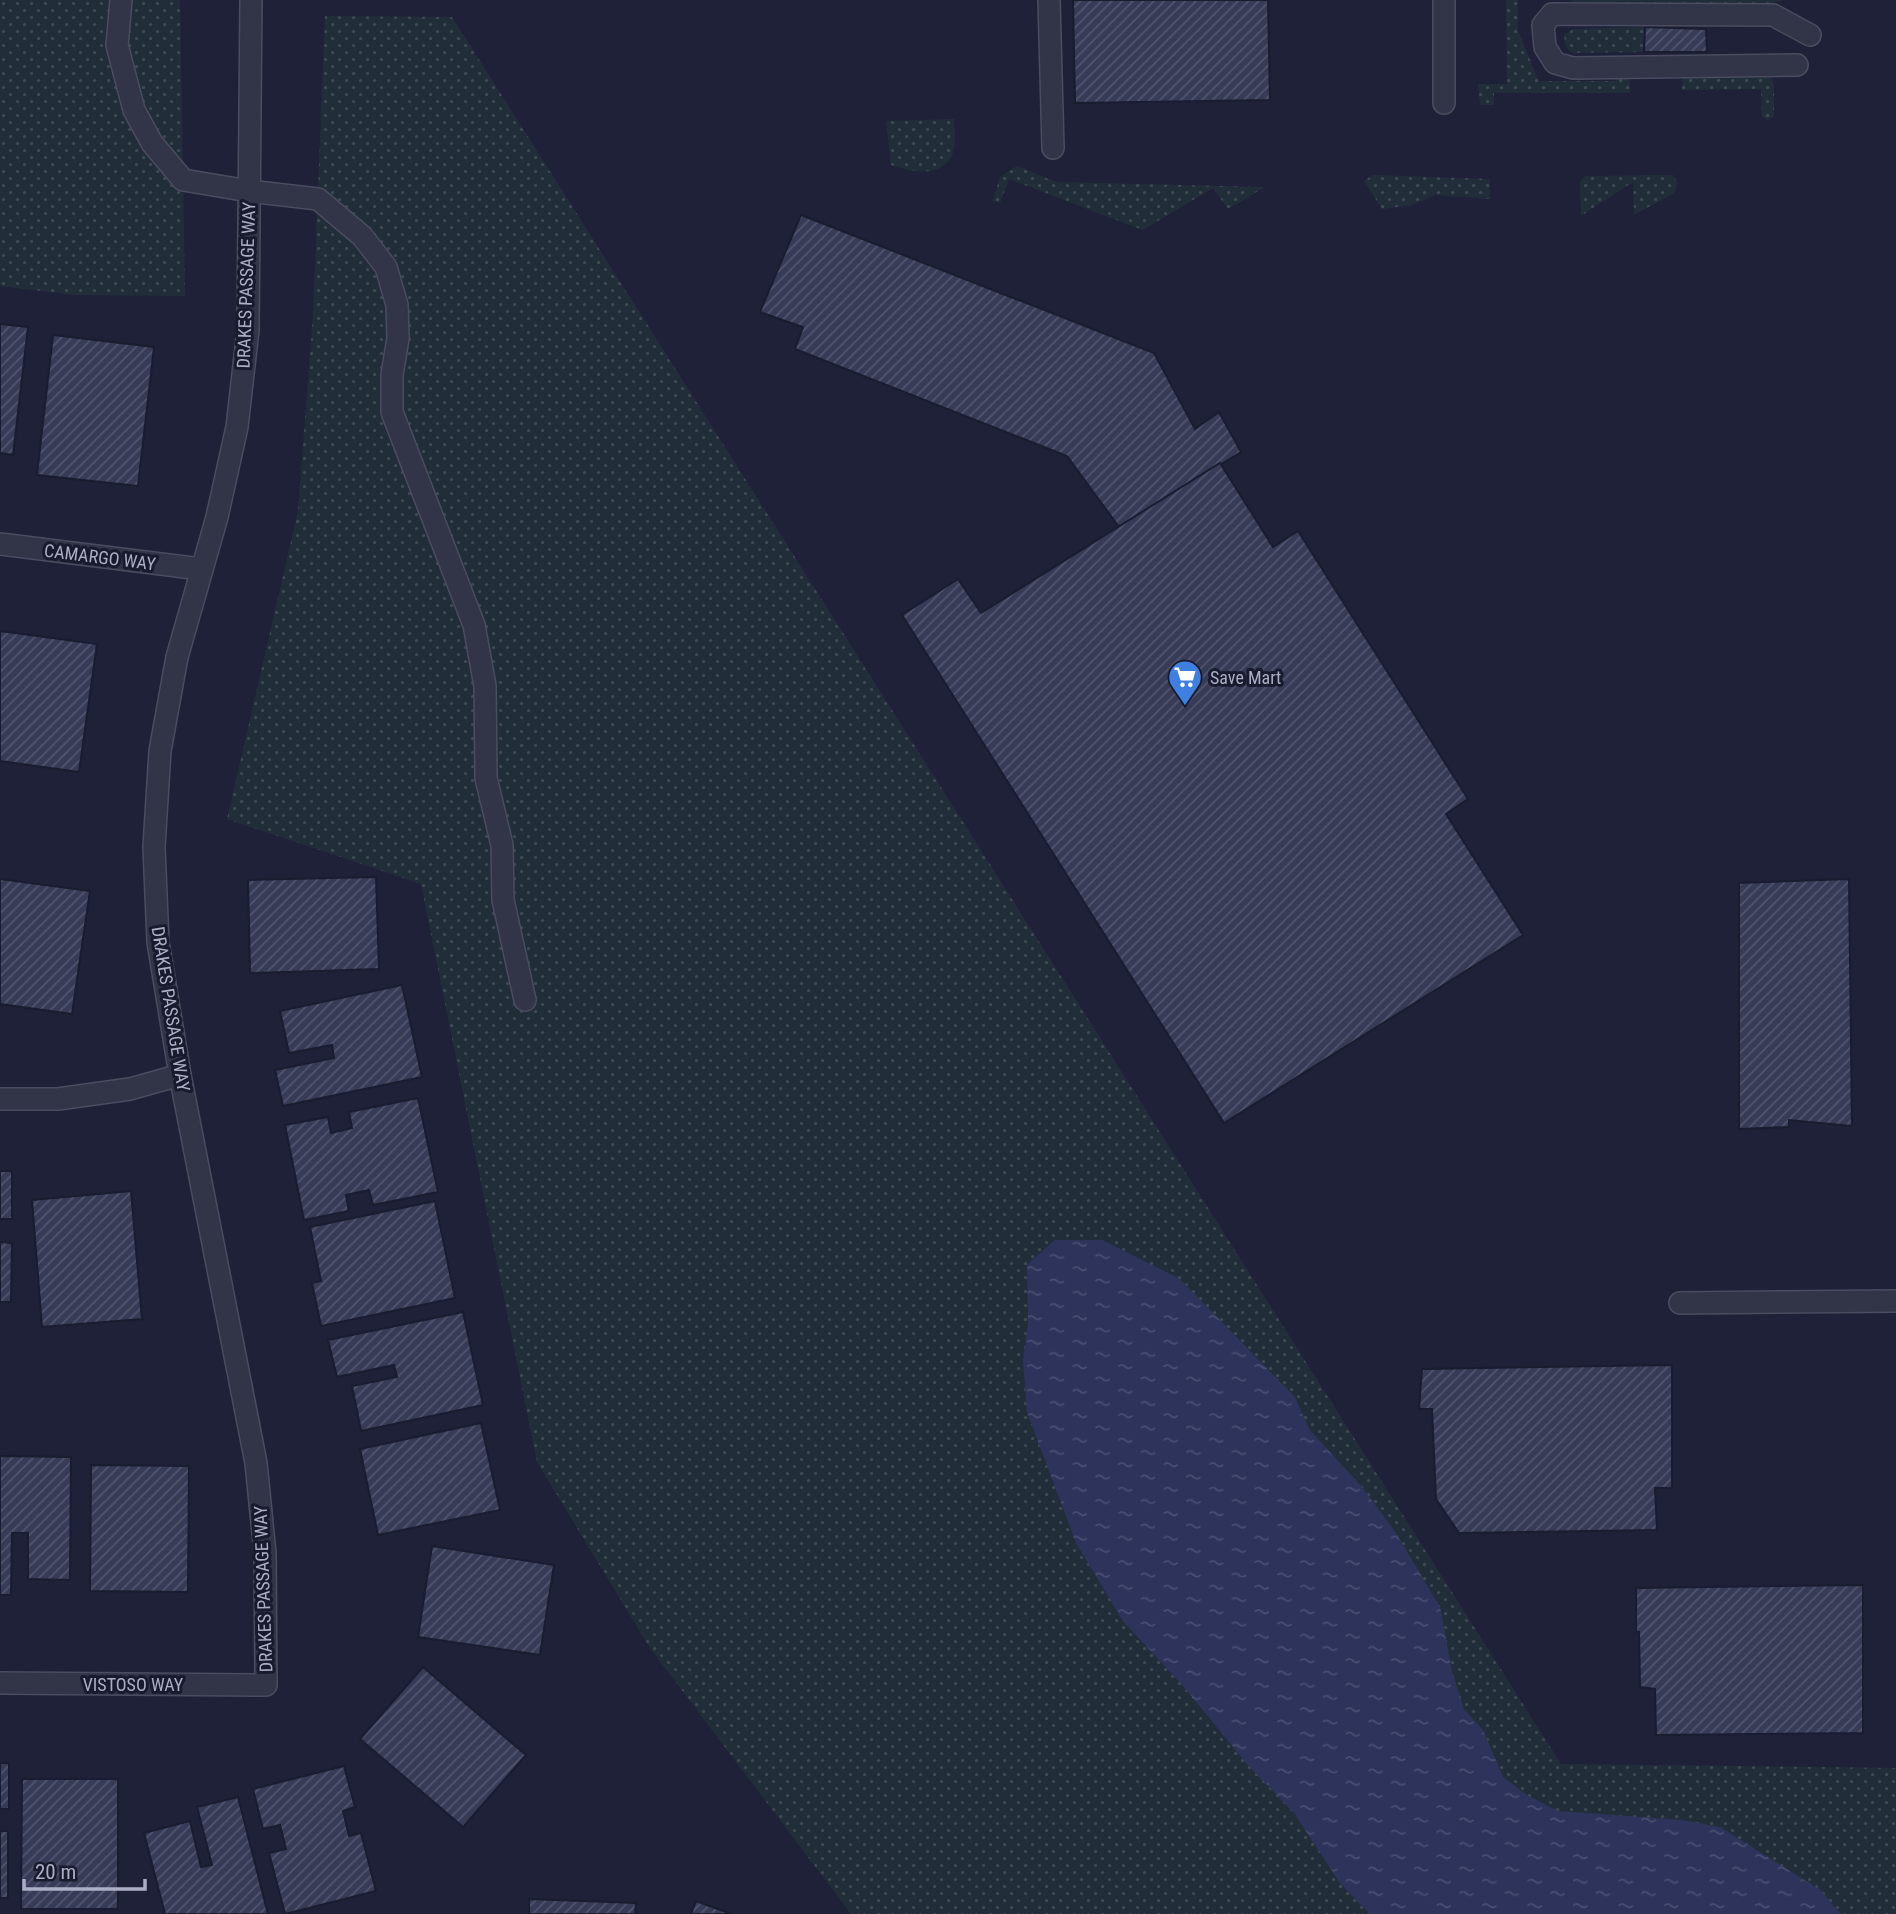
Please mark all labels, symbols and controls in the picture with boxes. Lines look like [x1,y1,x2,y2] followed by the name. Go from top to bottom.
[233,201,259,369] street label: DRAKES PASSAGE WAY
[43,540,158,574] street label: CAMARGO WAY
[1166,658,1204,707] supermarket icon: Save Mart
[1210,667,1281,688] place label: Save Mart
[148,925,194,1093] street label: DRAKES PASSAGE WAY
[250,1505,276,1673] street label: DRAKES PASSAGE WAY
[83,1674,184,1695] street label: VISTOSO WAY
[24,1848,145,1892] scale bar
[35,1860,76,1884] text: 20 m

